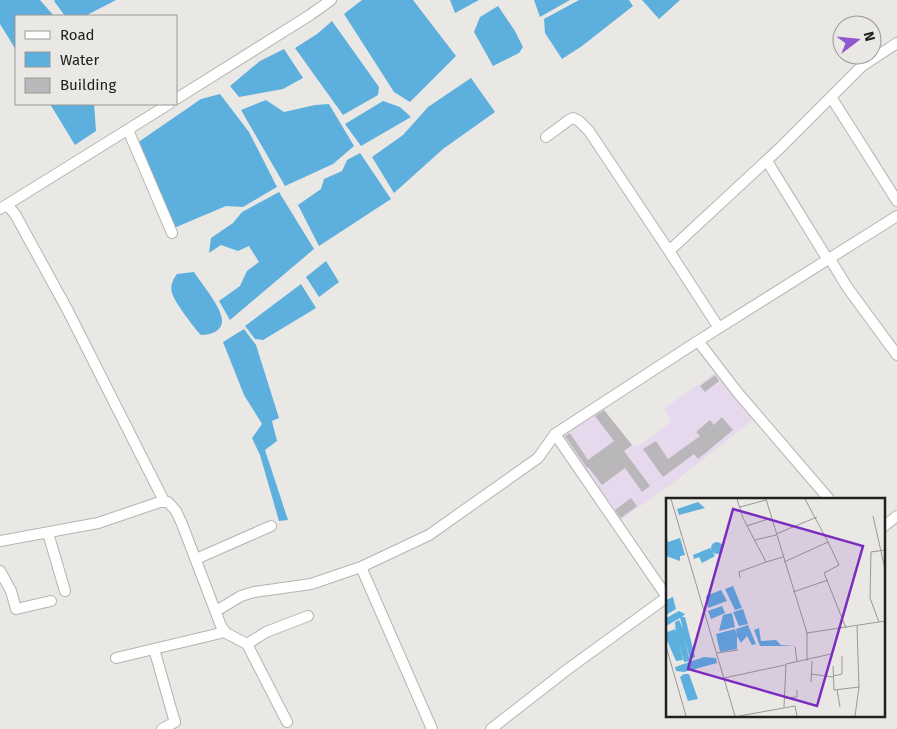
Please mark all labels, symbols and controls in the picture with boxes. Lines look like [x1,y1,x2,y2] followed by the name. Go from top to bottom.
[15,15,178,105] legend
[832,15,882,65] north arrow
[60,26,95,44] text: Road
[860,30,878,43] text: N
[60,51,99,69] text: Water
[60,76,116,94] text: Building
[666,498,884,716] inset map

